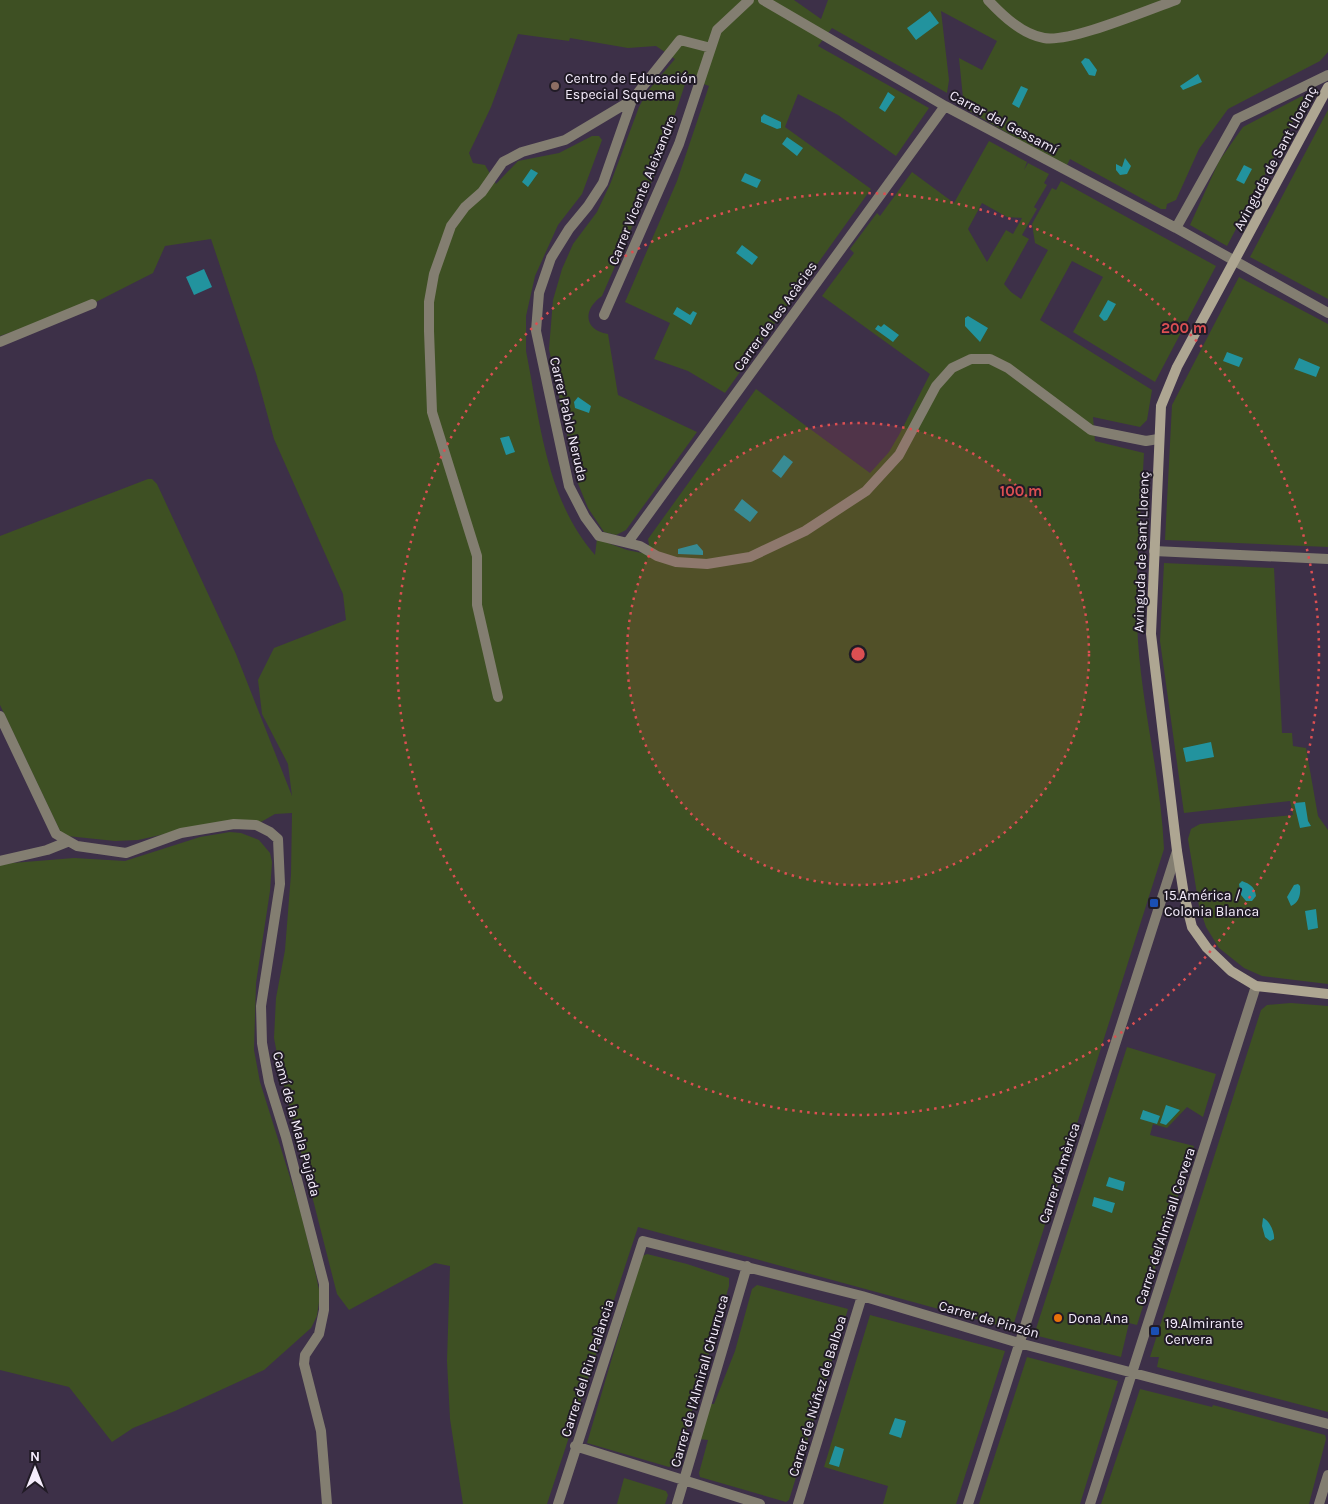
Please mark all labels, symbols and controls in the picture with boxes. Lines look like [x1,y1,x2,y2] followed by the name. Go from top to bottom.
[565,70,696,103] place label: Centro de Educación Especial Squema
[549,80,561,92] marker: Centro de Educación Especial Squema
[1230,83,1321,233] street label: Avinguda de Sant Llorenç
[947,87,1062,159] street label: Carrer del Gessamí
[605,113,680,267] street label: Carrer Vicente Aleixandre
[730,258,821,374] street label: Carrer de les Acàcies
[1161,319,1207,337] text: 200 m
[546,355,591,483] street label: Carrer Pablo Neruda
[1130,471,1153,633] street label: Avinguda de Sant Llorenç
[1000,482,1042,500] text: 100 m
[849,645,867,663] centre of rings
[1164,887,1259,920] place label: 15.América / Colonia Blanca
[1148,897,1160,909] marker: 15.América / Colonia Blanca
[269,1050,324,1199] street label: Camí de la Mala Pujada
[1035,1121,1084,1226] street label: Carrer d'Amèrica
[1132,1145,1199,1307] street label: Carrer del'Almirall Cervera
[667,1293,732,1469] street label: Carrer de l'Almirall Churruca
[557,1297,618,1439] street label: Carrer del Riu Palància
[937,1297,1041,1342] street label: Carrer de Pinzón
[1068,1310,1129,1327] place label: Dona Ana
[1052,1312,1064,1324] marker: Dona Ana
[785,1314,850,1479] street label: Carrer de Núñez de Balboa
[1165,1315,1243,1348] place label: 19.Almirante Cervera
[1149,1325,1161,1337] marker: 19.Almirante Cervera
[10,1444,60,1494] north arrow
[30,1448,40,1465] text: N

